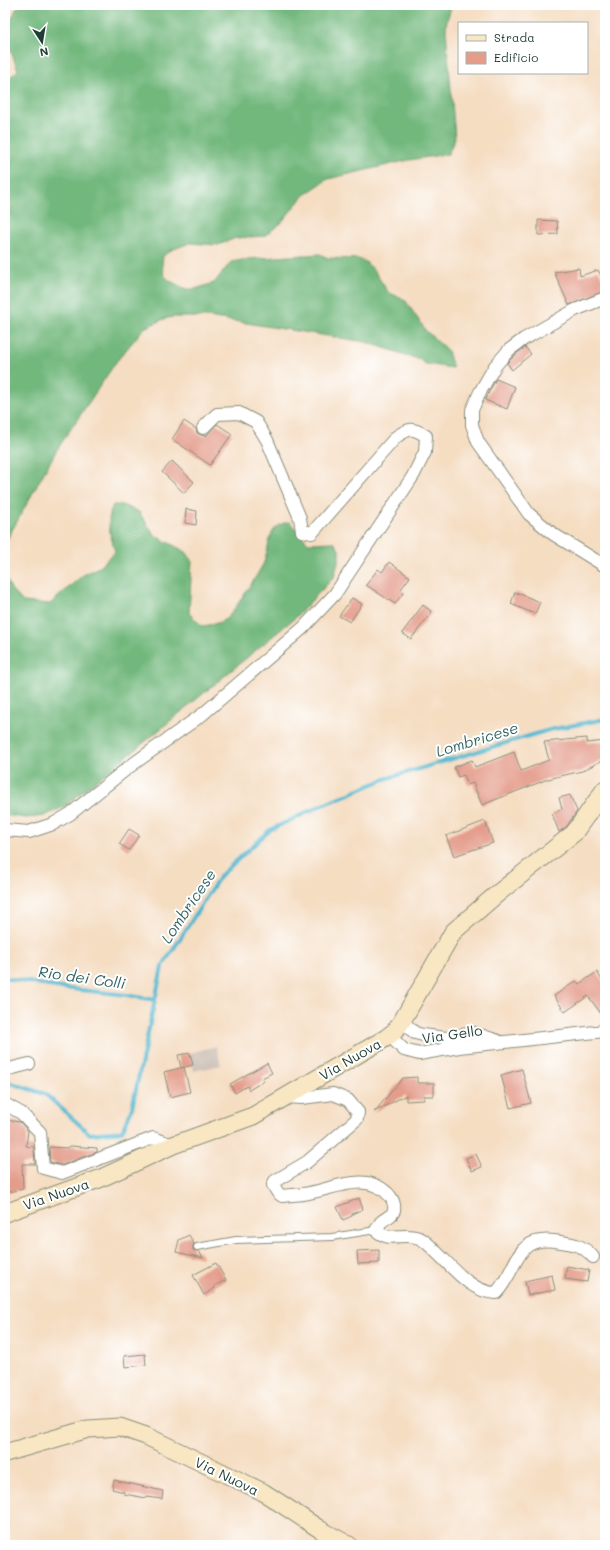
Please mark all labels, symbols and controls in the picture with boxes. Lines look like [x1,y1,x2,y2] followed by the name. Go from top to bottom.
[22,22,62,62] north arrow
[458,22,588,74] legend
[494,29,535,45] text: Strada
[39,44,50,60] text: N
[494,49,538,65] text: Edificio
[433,717,521,761] water label: Lombricese
[156,865,220,947] water label: Lombricese
[37,961,127,993] water label: Rio dei Colli
[421,1020,483,1048] street label: Via Gello
[315,1034,385,1084] street label: Via Nuova
[20,1174,92,1214] street label: Via Nuova
[192,1452,262,1500] street label: Via Nuova

